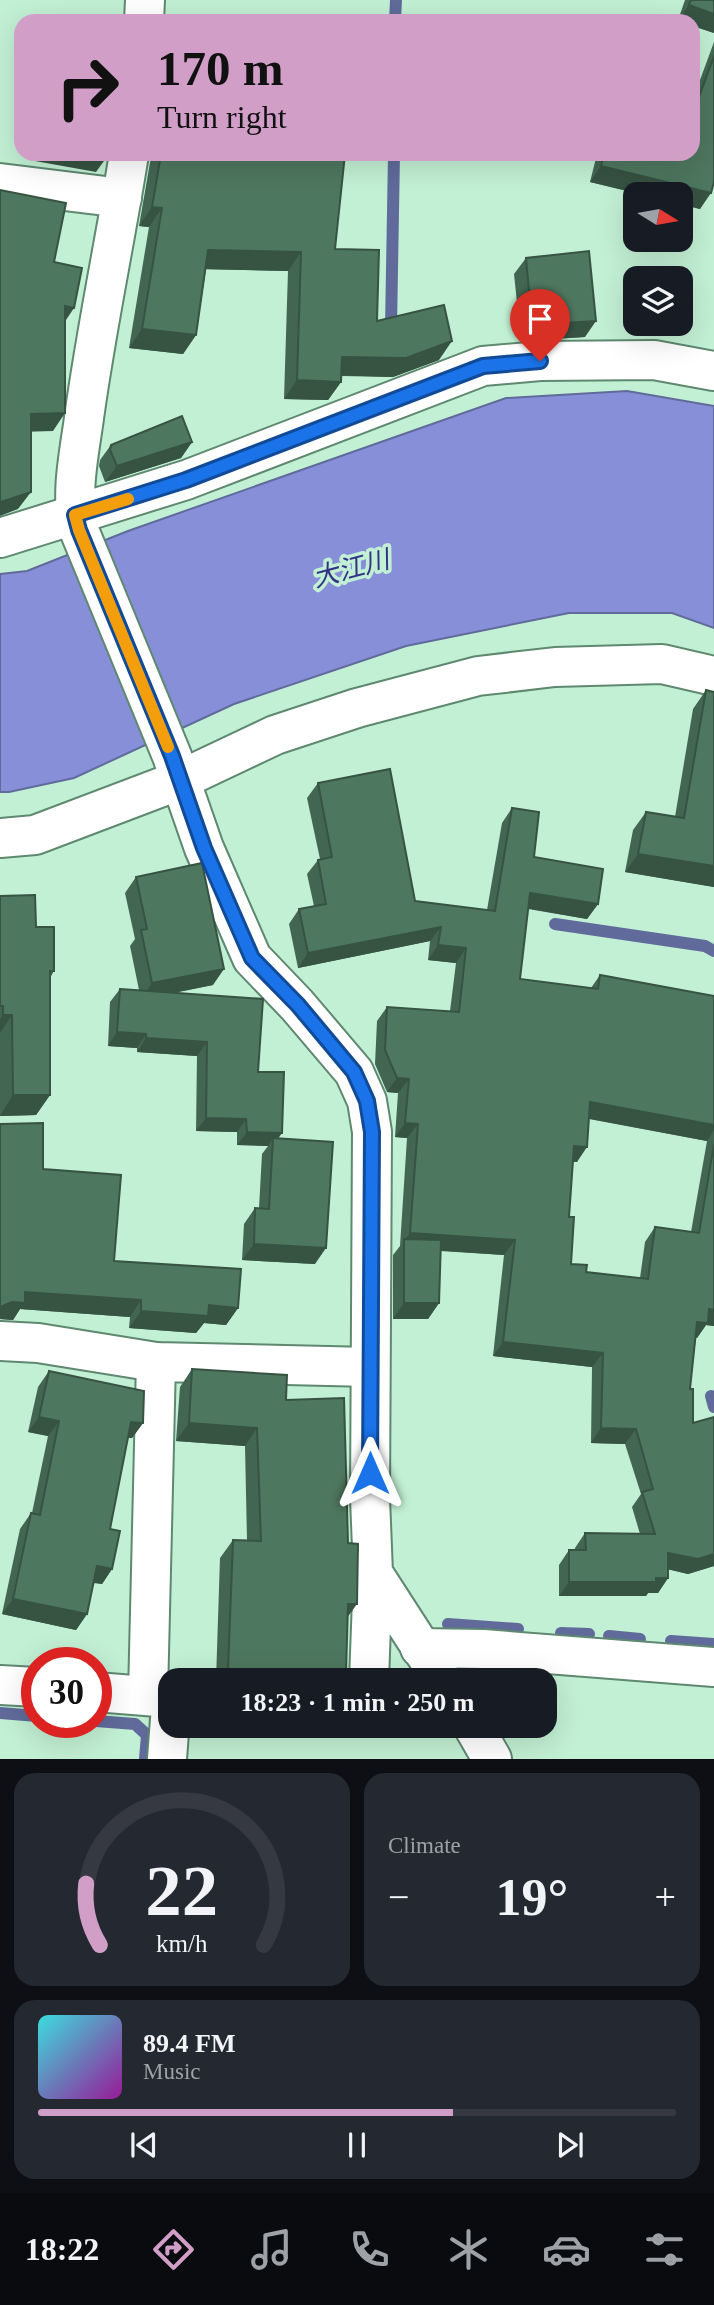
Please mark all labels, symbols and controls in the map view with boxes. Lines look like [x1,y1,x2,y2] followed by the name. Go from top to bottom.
[157,41,284,96] text: 170 m
[42,42,133,133] icon: right
[157,99,287,135] text: Turn right
[623,182,693,252] north arrow
[623,182,693,336] map controls
[623,266,693,336] button: layers
[510,289,570,361] pin
[521,300,559,338] icon: arrive
[310,544,395,593] water label: 大江川
[333,1436,407,1510] position arrow
[21,1647,112,1738] speed limit sign: 30
[241,1688,475,1717] text: 18:23 · 1 min · 250 m
[388,1833,461,1858] text: Climate
[146,1851,218,1932] text: 22
[496,1869,568,1926] text: 19°
[388,1876,409,1918] text: −
[655,1876,676,1918] text: +
[156,1930,208,1957] text: km/h
[143,2029,235,2058] text: 89.4 FM
[143,2059,201,2084] text: Music
[125,2126,163,2164] icon: previous
[338,2126,376,2164] icon: pause
[551,2126,589,2164] icon: next
[149,2225,198,2274] icon: directions
[247,2225,296,2274] icon: music
[345,2225,394,2274] icon: phone
[444,2225,493,2274] icon: climate
[542,2225,591,2274] icon: car
[640,2225,689,2274] icon: filters
[25,2231,99,2267] text: 18:22

